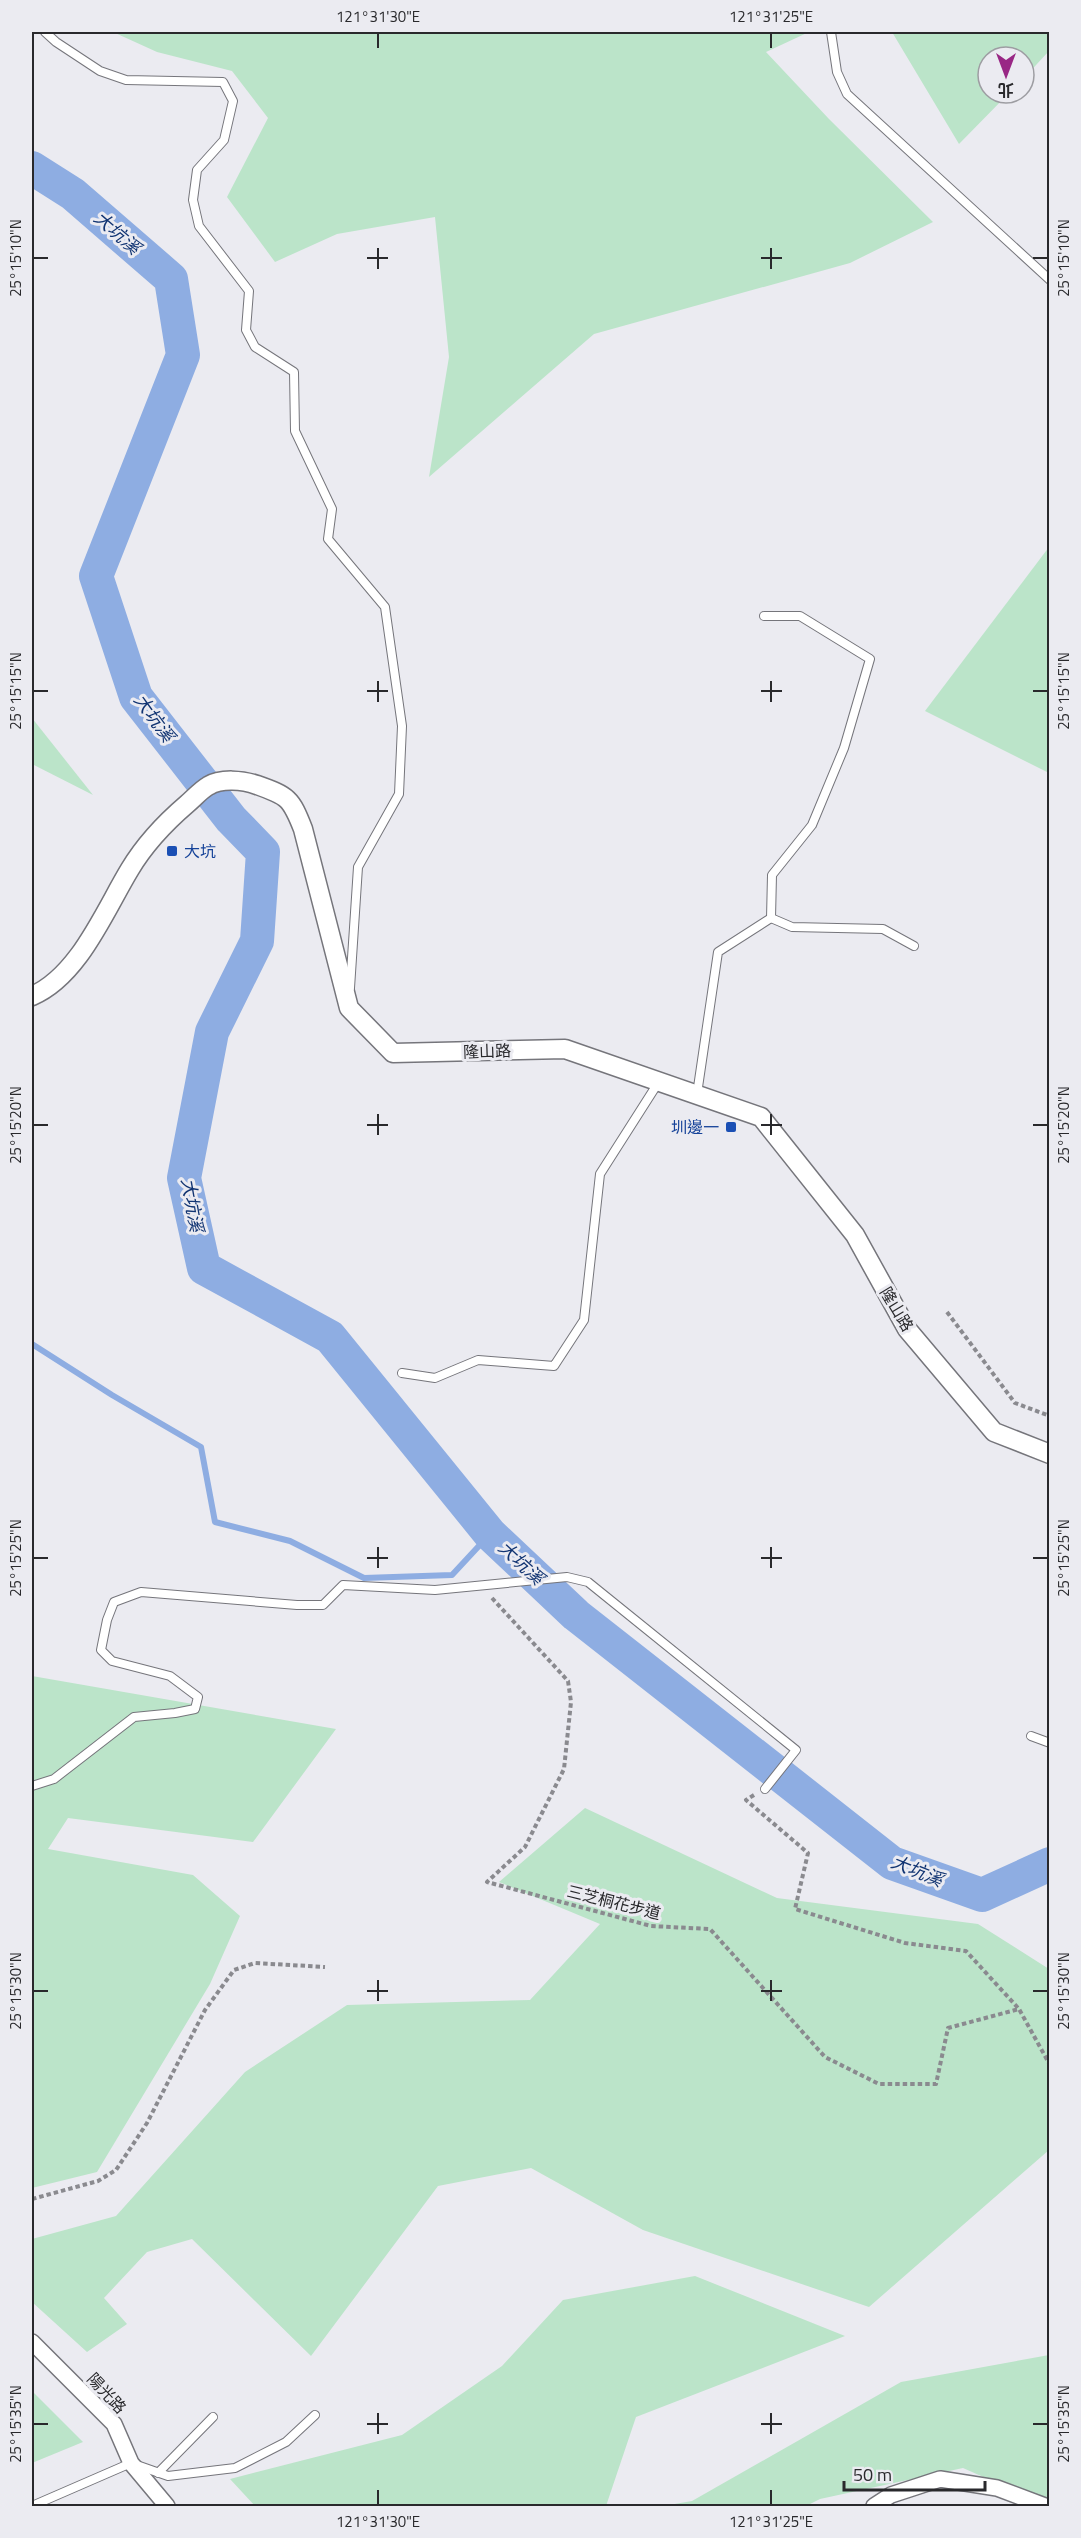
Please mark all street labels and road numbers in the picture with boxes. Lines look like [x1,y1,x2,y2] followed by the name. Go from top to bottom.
[463,1038,511,1064] street label: 隆山路
[874,1282,920,1336] street label: 隆山路
[565,1879,663,1925] street label: 三芝桐花步道
[82,2367,132,2419] street label: 陽光路

